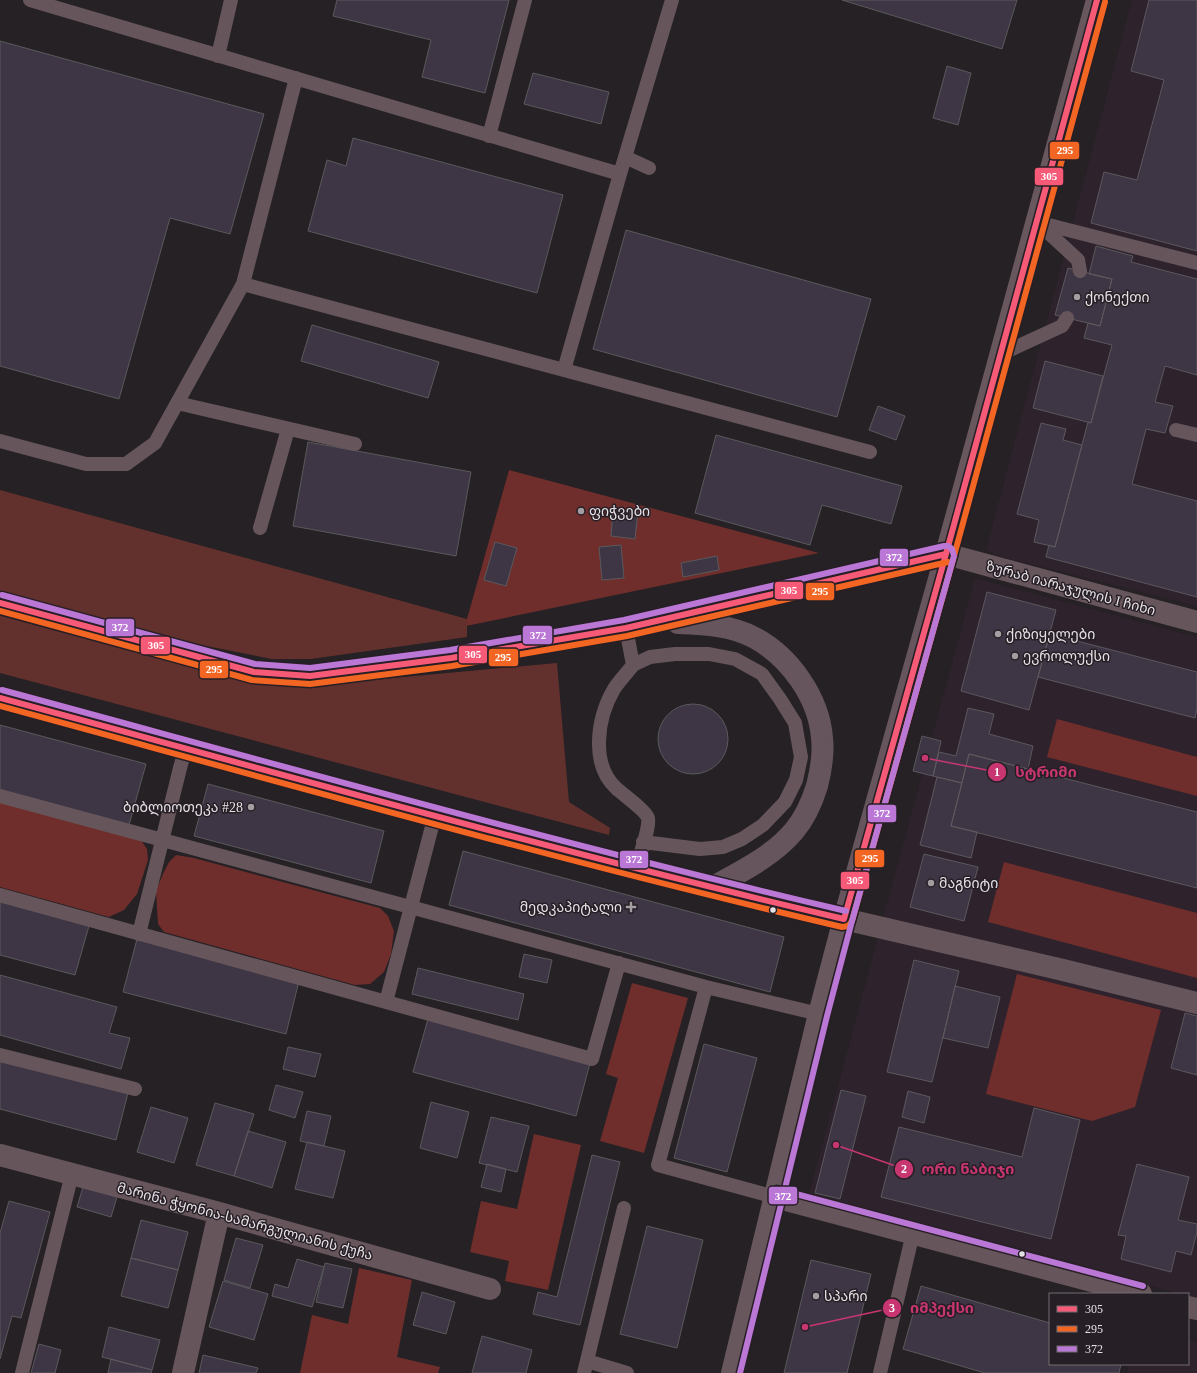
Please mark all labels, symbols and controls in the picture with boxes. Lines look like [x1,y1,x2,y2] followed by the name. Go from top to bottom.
[1049,141,1080,160] line badge: 295
[1057,144,1074,156] text: 295
[1034,167,1064,186] line badge: 305
[1041,170,1058,182] text: 305
[1085,290,1150,306] place label: ქონექთი
[1072,292,1082,302] marker: ქონექთი
[589,504,650,520] place label: ფიჭვები
[576,506,586,516] marker: ფიჭვები
[879,548,909,567] line badge: 372
[886,551,903,563] text: 372
[984,559,1157,619] street label: ზურაბ იარაჯულის I ჩიხი
[774,581,804,600] line badge: 305
[805,582,835,601] line badge: 295
[781,584,798,596] text: 305
[812,585,829,597] text: 295
[105,618,135,637] line badge: 372
[112,621,129,633] text: 372
[522,625,553,645] line badge: 372
[1006,627,1095,643] place label: ქიზიყელები
[530,629,547,641] text: 372
[993,629,1003,639] marker: ქიზიყელები
[140,636,171,655] line badge: 305
[148,639,165,651] text: 305
[458,645,488,664] line badge: 305
[465,648,482,660] text: 305
[488,648,519,667] line badge: 295
[1023,649,1110,665] place label: ევროლუქსი
[495,651,512,663] text: 295
[1010,651,1020,661] marker: ევროლუქსი
[199,660,229,679] line badge: 295
[206,663,223,675] text: 295
[987,759,1085,786] callout: სტრიმი
[1015,764,1077,781] text: სტრიმი
[994,765,1000,779] text: 1
[123,800,243,816] place label: ბიბლიოთეკა #28
[246,802,256,812] marker: ბიბლიოთეკა #28
[867,804,897,823] line badge: 372
[874,807,891,819] text: 372
[854,849,885,868] line badge: 295
[619,850,649,869] line badge: 372
[862,852,879,864] text: 295
[626,853,643,865] text: 372
[840,871,870,890] line badge: 305
[847,874,864,886] text: 305
[939,876,998,892] place label: მაგნიტი
[926,878,936,888] marker: მაგნიტი
[520,900,622,916] place label: მედკაპიტალი
[625,901,637,913] marker: მედკაპიტალი
[768,905,778,915] unlabelled marker
[894,1155,1023,1182] callout: ორი ნაბიჯი
[922,1161,1014,1178] text: ორი ნაბიჯი
[901,1162,907,1176] text: 2
[115,1180,374,1264] street label: მარინა ჭყონია-სამარგულიანის ქუჩა
[768,1186,798,1205] line badge: 372
[775,1190,792,1202] text: 372
[1017,1249,1027,1259] unlabelled marker
[824,1289,867,1304] place label: სპარი
[811,1291,821,1301] marker: სპარი
[1049,1293,1189,1365] legend
[882,1294,982,1321] callout: იმპექსი
[910,1300,974,1317] text: იმპექსი
[889,1301,895,1315] text: 3
[1085,1302,1103,1316] text: 305
[1085,1322,1103,1336] text: 295
[1085,1342,1103,1356] text: 372

